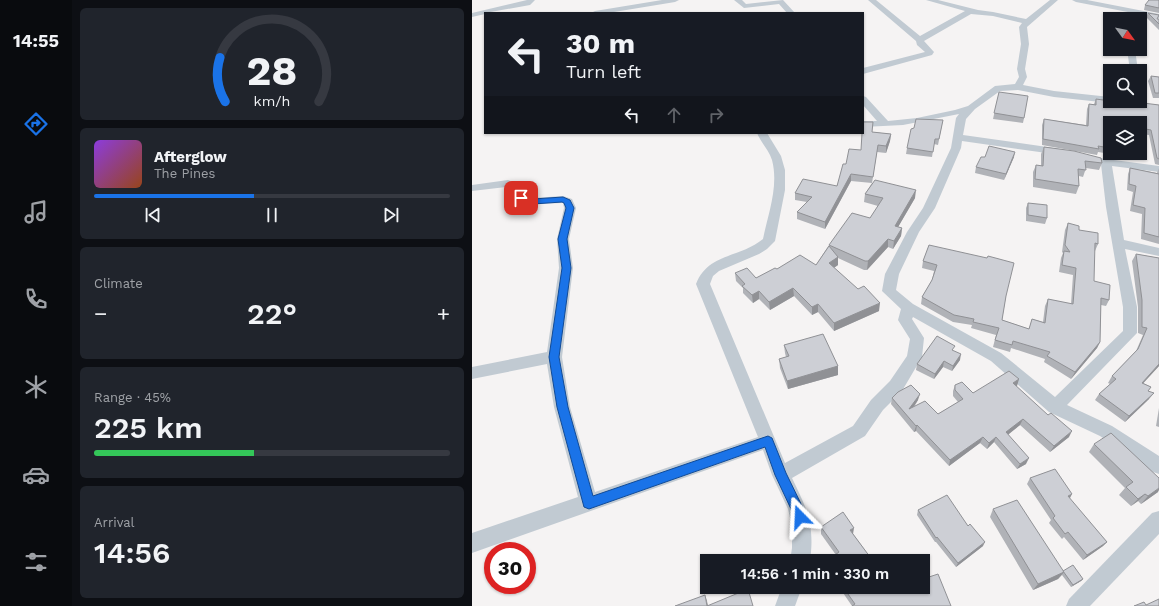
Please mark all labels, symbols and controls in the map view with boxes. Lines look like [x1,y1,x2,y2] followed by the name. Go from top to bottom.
[1103,12,1147,56] north arrow
[1103,12,1147,160] map controls
[566,27,635,60] text: 30 m
[500,28,552,80] icon: left
[13,30,59,51] text: 14:55
[247,46,297,95] text: 28
[566,61,641,82] text: Turn left
[1103,64,1147,108] button: search
[254,92,290,108] text: km/h
[621,104,643,126] icon: left
[663,104,685,126] icon: ahead
[705,104,727,126] icon: right
[22,110,50,138] icon: directions
[1103,116,1147,160] button: layers
[154,148,227,166] text: Afterglow
[154,166,215,181] text: The Pines
[504,181,538,215] pin
[510,187,532,209] icon: arrive
[22,198,50,226] icon: music
[142,204,164,226] icon: previous
[261,204,283,226] icon: pause
[380,204,402,226] icon: next
[94,276,143,291] text: Climate
[22,285,50,313] icon: phone
[247,296,297,331] text: 22°
[94,301,107,326] text: −
[437,301,450,326] text: +
[22,373,50,401] icon: climate
[94,390,171,405] text: Range · 45%
[94,410,203,445] text: 225 km
[22,461,50,489] icon: car
[779,496,821,538] position arrow
[94,515,135,530] text: Arrival
[94,535,170,570] text: 14:56
[484,542,536,594] speed limit sign: 30
[22,548,50,576] icon: filters
[741,565,889,583] text: 14:56 · 1 min · 330 m

